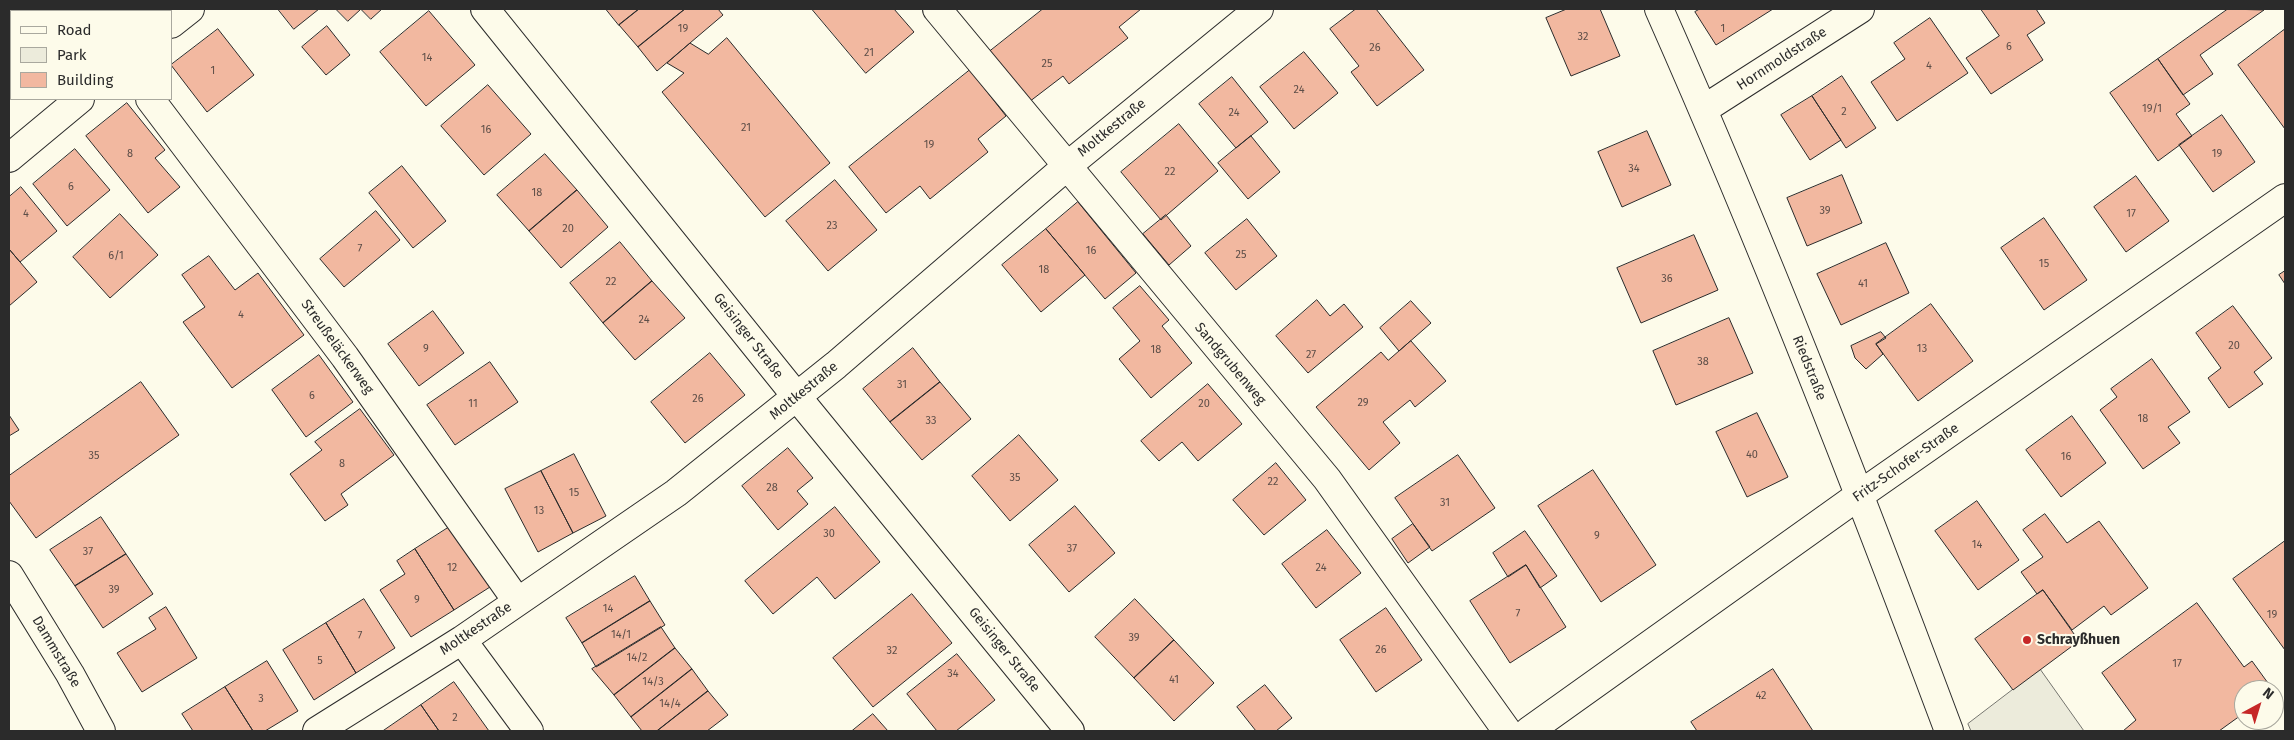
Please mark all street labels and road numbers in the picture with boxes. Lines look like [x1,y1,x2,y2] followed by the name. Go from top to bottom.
[1734,24,1830,94] street label: Hornmoldstraße
[1074,95,1150,161] street label: Moltkestraße
[709,290,787,382] street label: Geisinger Straße
[297,296,377,398] street label: Streußeläckerweg
[1191,320,1269,408] street label: Sandgrubenweg
[1788,333,1830,403] street label: Riedstraße
[766,358,842,424] street label: Moltkestraße
[1850,420,1962,506] street label: Fritz-Schofer-Straße
[437,599,515,659] street label: Moltkestraße
[965,604,1043,696] street label: Geisinger Straße
[28,613,84,691] street label: Dammstraße

